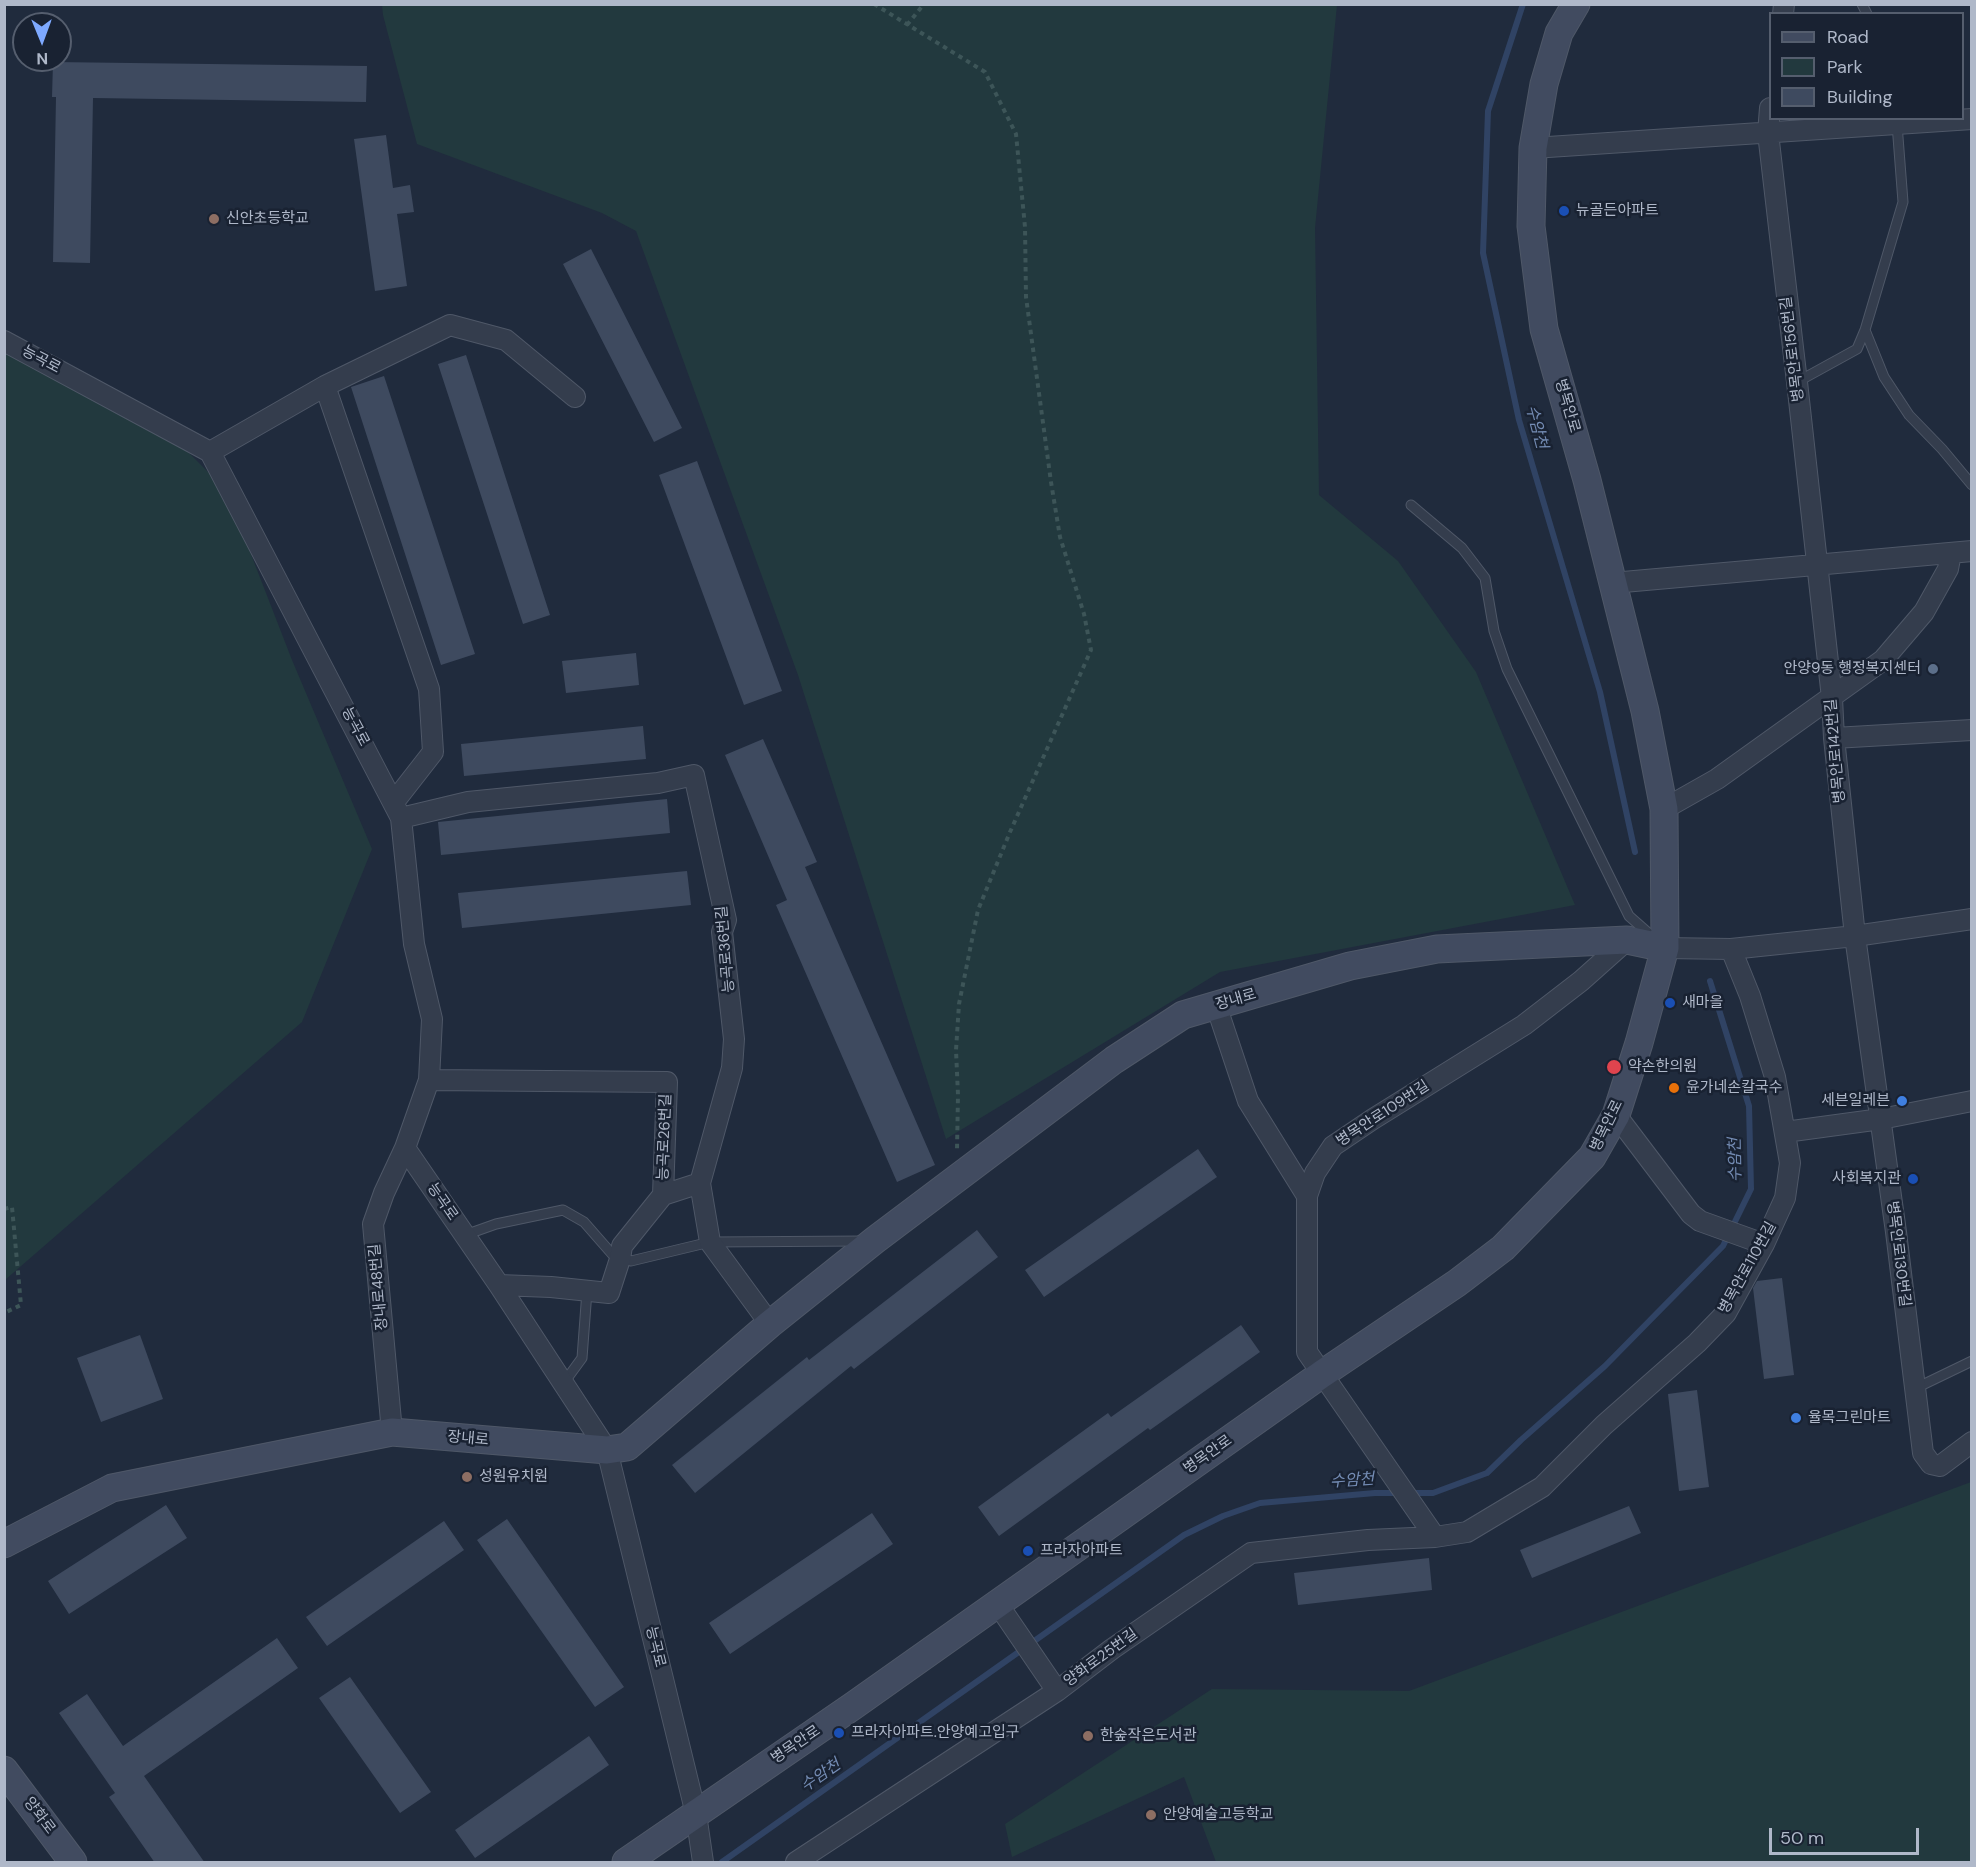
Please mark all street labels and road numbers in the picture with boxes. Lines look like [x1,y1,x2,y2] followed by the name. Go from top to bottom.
[1778,295,1808,403] street label: 병목안로156번길
[18,342,64,378] street label: 능곡로
[1551,377,1583,435] street label: 병목안로
[1822,698,1850,804] street label: 병목안로142번길
[337,704,373,750] street label: 능곡로
[713,905,739,993] street label: 능곡로36번길
[1214,986,1258,1014] street label: 장내로
[1333,1077,1433,1151] street label: 병목안로109번길
[654,1093,676,1181] street label: 능곡로26번길
[1587,1097,1627,1155] street label: 병목안로
[423,1180,461,1224] street label: 능곡로
[1883,1200,1913,1308] street label: 병목안로130번길
[1715,1219,1781,1317] street label: 병목안로110번길
[366,1243,392,1331] street label: 장내로48번길
[447,1428,489,1450] street label: 장내로
[1180,1432,1236,1478] street label: 병목안로
[641,1625,669,1669] street label: 능곡로
[1061,1625,1141,1691] street label: 양화로25번길
[768,1722,824,1768] street label: 병목안로
[19,1794,59,1838] street label: 양화로

